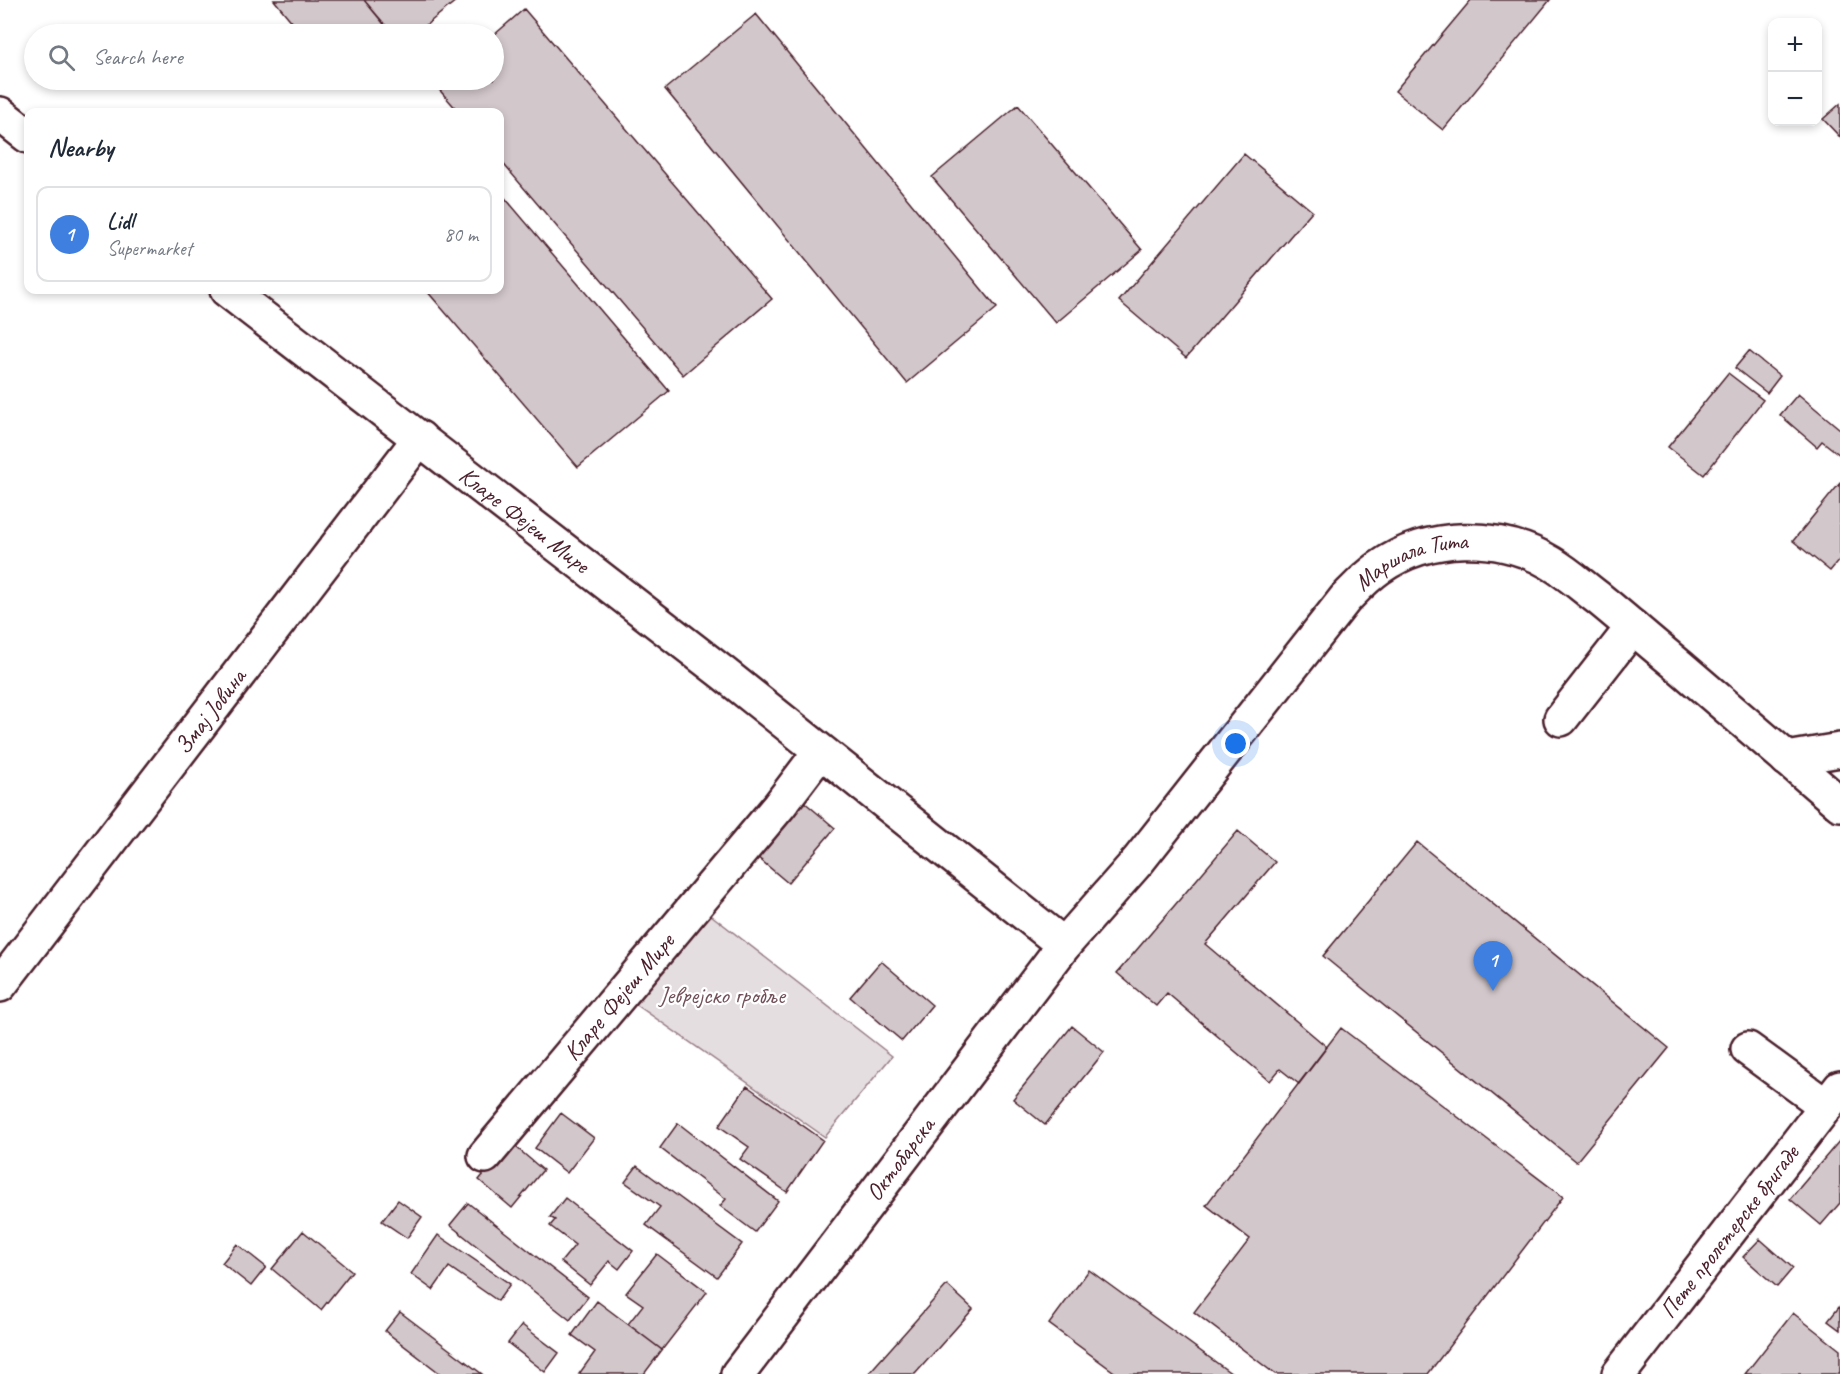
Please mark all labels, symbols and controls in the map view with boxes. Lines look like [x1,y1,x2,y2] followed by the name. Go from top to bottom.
[1768,18,1822,126] map controls
[1768,18,1822,72] button: +
[24,24,504,90] search box
[45,41,78,74] icon: search
[93,43,183,71] text: Search here
[1768,72,1822,126] button: −
[48,131,113,164] text: Nearby
[107,208,134,236] text: Lidl
[65,222,74,247] text: 1
[444,222,478,247] text: 80 m
[107,236,192,261] text: Supermarket
[453,460,598,581] street label: Кларе Фејеш Мире
[1347,526,1469,597] street label: Маршала Тита
[168,661,254,760] street label: Змај Јовина
[1221,729,1250,758] your location
[557,925,682,1066] street label: Кларе Фејеш Мире
[1474,942,1512,991] pin: 1
[658,980,787,1010] park label: Јеврејско гробље
[859,1110,942,1207] street label: Октобарска
[1653,1137,1807,1324] street label: Пете пролетерске бригаде

